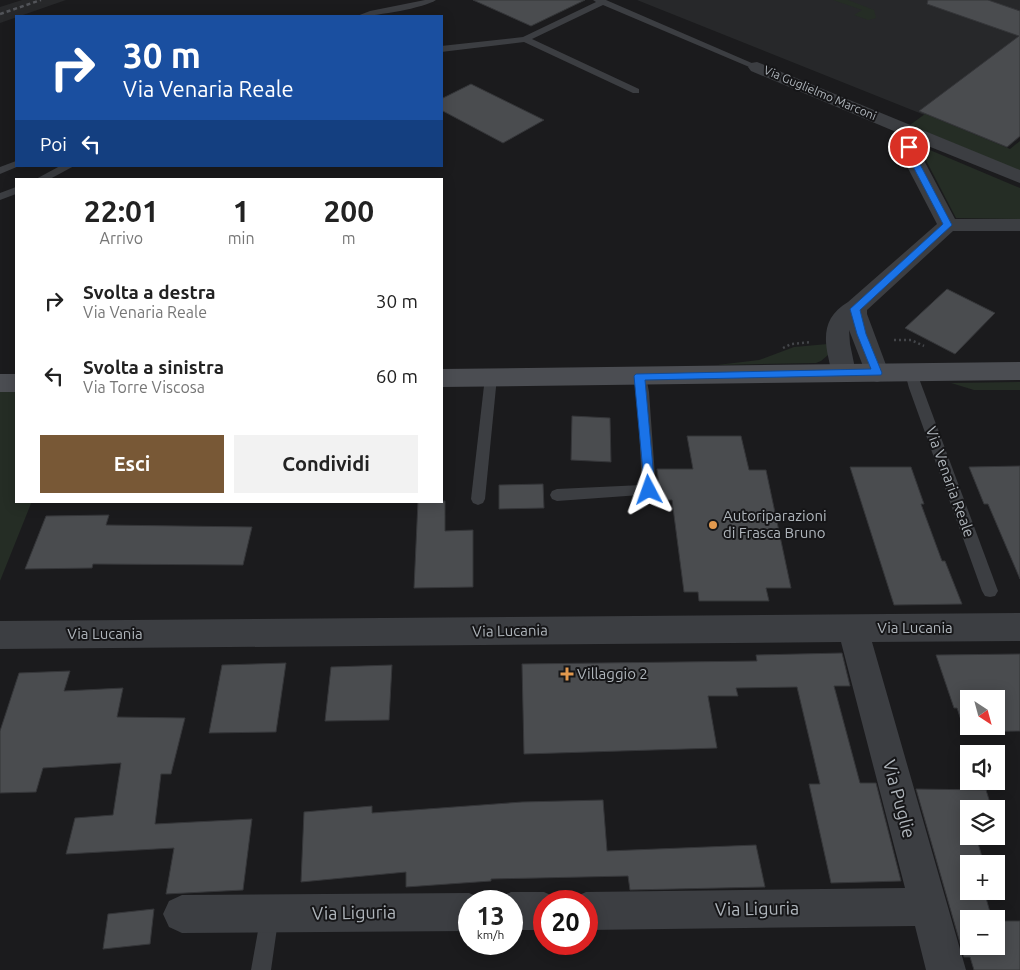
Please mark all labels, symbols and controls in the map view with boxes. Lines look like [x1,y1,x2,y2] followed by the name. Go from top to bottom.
[40,35,105,100] icon: right
[123,35,201,75] text: 30 m
[762,63,878,122] street label: Via Guglielmo Marconi
[123,76,294,101] text: Via Venaria Reale
[888,126,930,168] pin
[77,130,105,158] icon: left
[40,133,67,155] text: Poi
[895,133,923,161] icon: arrive
[84,194,159,228] text: 22:01
[233,194,250,228] text: 1
[323,194,374,228] text: 200
[100,229,143,247] text: Arrivo
[228,229,255,247] text: min
[342,229,356,247] text: m
[83,281,216,303] text: Svolta a destra
[40,287,68,315] icon: right
[376,290,418,312] text: 30 m
[83,303,207,321] text: Via Venaria Reale
[83,356,224,378] text: Svolta a sinistra
[40,362,68,390] icon: left
[376,365,418,387] text: 60 m
[83,378,205,396] text: Via Torre Viscosa
[923,424,978,539] street label: Via Venaria Reale
[40,435,224,493] button: Esci
[234,435,418,493] button: Condividi
[622,463,674,515] position arrow
[723,507,827,541] place label: Autoriparazioni di Frasca Bruno
[707,519,719,531] marker: Autoriparazioni di Frasca Bruno
[877,619,953,636] street label: Via Lucania
[472,621,548,640] street label: Via Lucania
[67,625,143,642] street label: Via Lucania
[577,665,648,682] place label: Villaggio 2
[561,668,573,680] marker: Villaggio 2
[960,690,1005,735] north arrow
[960,690,1005,955] map controls
[960,745,1005,790] button: sound
[880,757,920,840] street label: Via Puglie
[960,800,1005,845] button: layers
[960,855,1005,900] button: +
[533,890,598,955] speed limit sign: 20
[715,897,799,919] street label: Via Liguria
[312,901,396,923] street label: Via Liguria
[476,902,505,930] text: 13
[960,910,1005,955] button: −
[477,928,504,941] text: km/h

